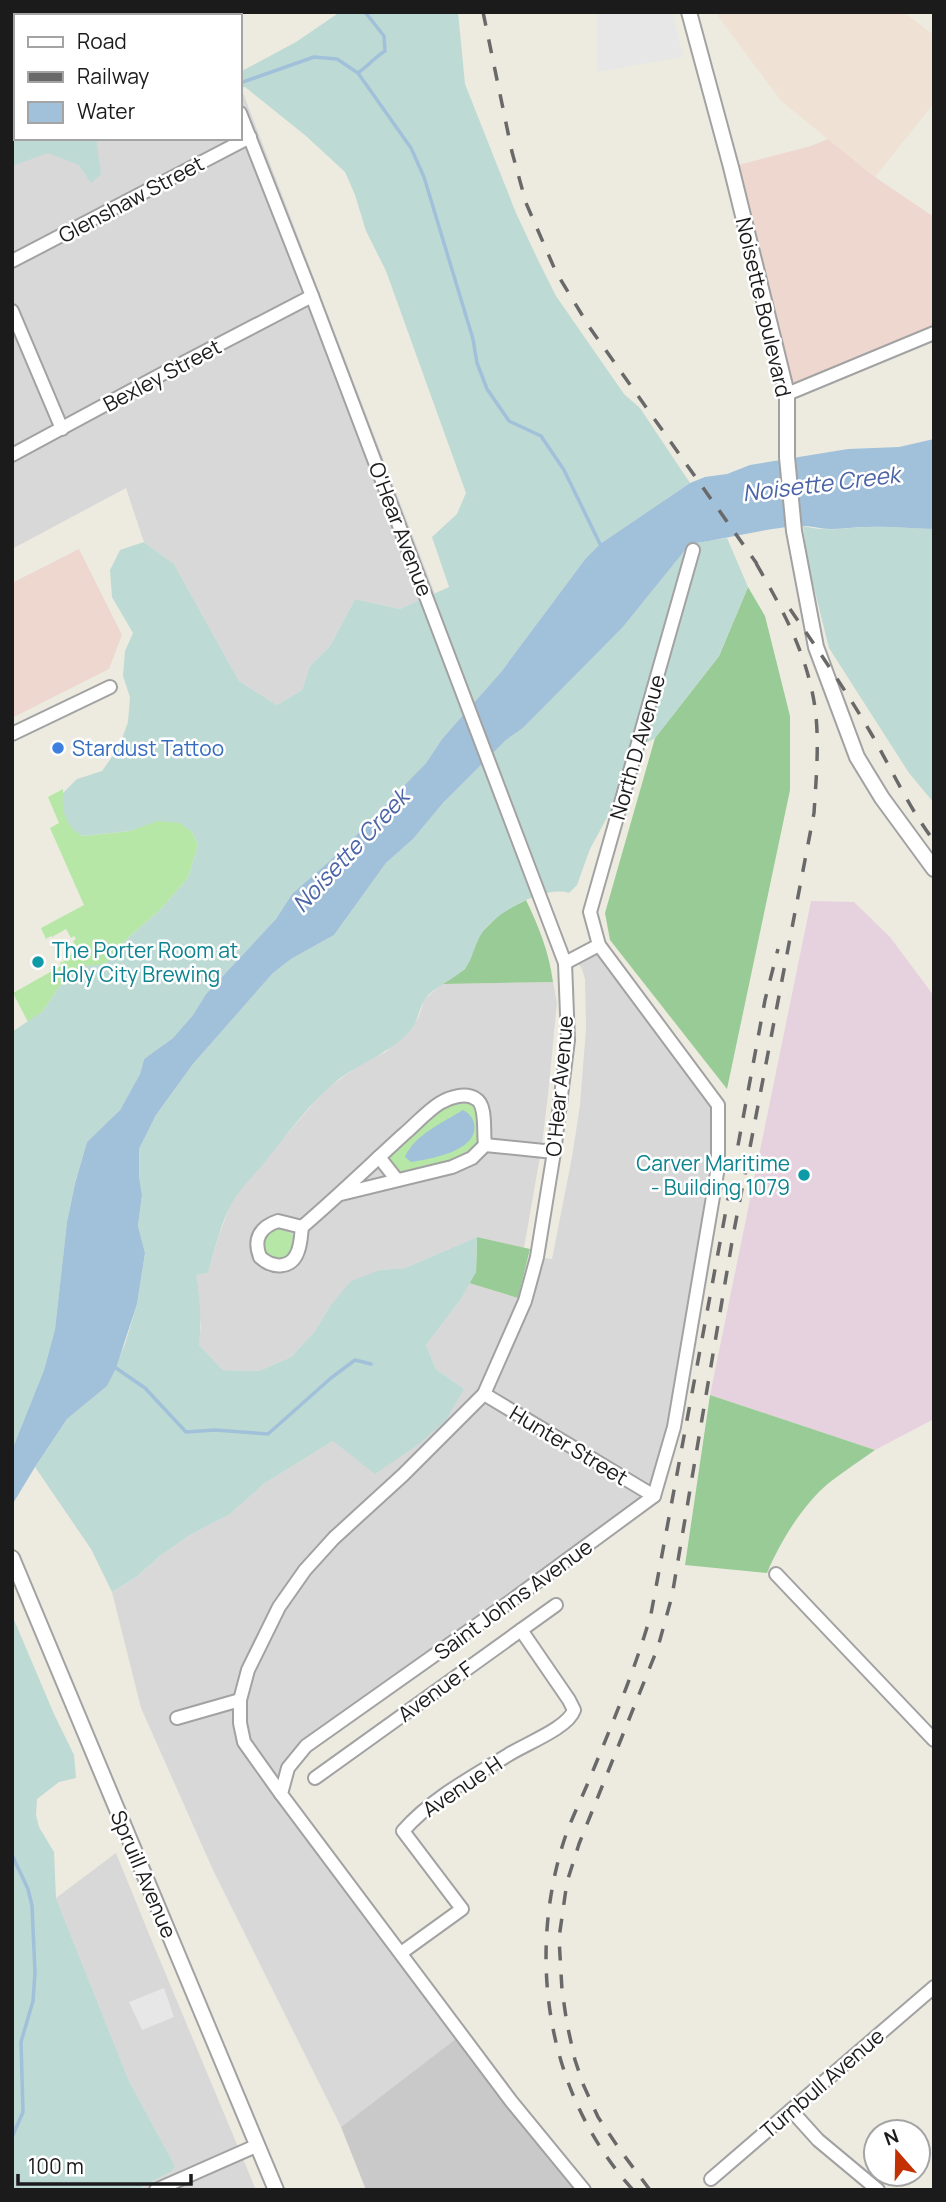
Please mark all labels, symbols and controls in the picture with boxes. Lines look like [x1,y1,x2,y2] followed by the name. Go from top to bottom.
[14,14,242,140] legend
[77,27,127,55] text: Road
[77,62,149,90] text: Railway
[77,97,136,125] text: Water
[53,149,209,249] street label: Glenshaw Street
[730,215,798,399] street label: Noisette Boulevard
[98,332,226,418] street label: Bexley Street
[741,457,905,509] water label: Noisette Creek
[363,458,439,600] street label: O'Hear Avenue
[603,671,671,823] street label: North D Avenue
[72,734,224,762] place label: Stardust Tattoo
[50,740,66,756] marker: Stardust Tattoo
[284,779,418,919] water label: Noisette Creek
[52,936,238,988] place label: The Porter Room at Holy City Brewing
[30,954,46,970] marker: The Porter Room at Holy City Brewing
[539,1014,579,1158] street label: O'Hear Avenue
[636,1149,790,1201] place label: Carver Maritime - Building 1079
[796,1167,812,1183] marker: Carver Maritime - Building 1079
[505,1399,633,1491] street label: Hunter Street
[428,1532,598,1666] street label: Saint Johns Avenue
[392,1654,479,1728] street label: Avenue F
[417,1749,507,1823] street label: Avenue H
[104,1806,184,1942] street label: Spruill Avenue
[754,2022,890,2144] street label: Turnbull Avenue
[862,2118,932,2188] north arrow
[880,2122,902,2152] text: N
[18,2142,191,2186] scale bar
[28,2152,84,2180] text: 100 m

